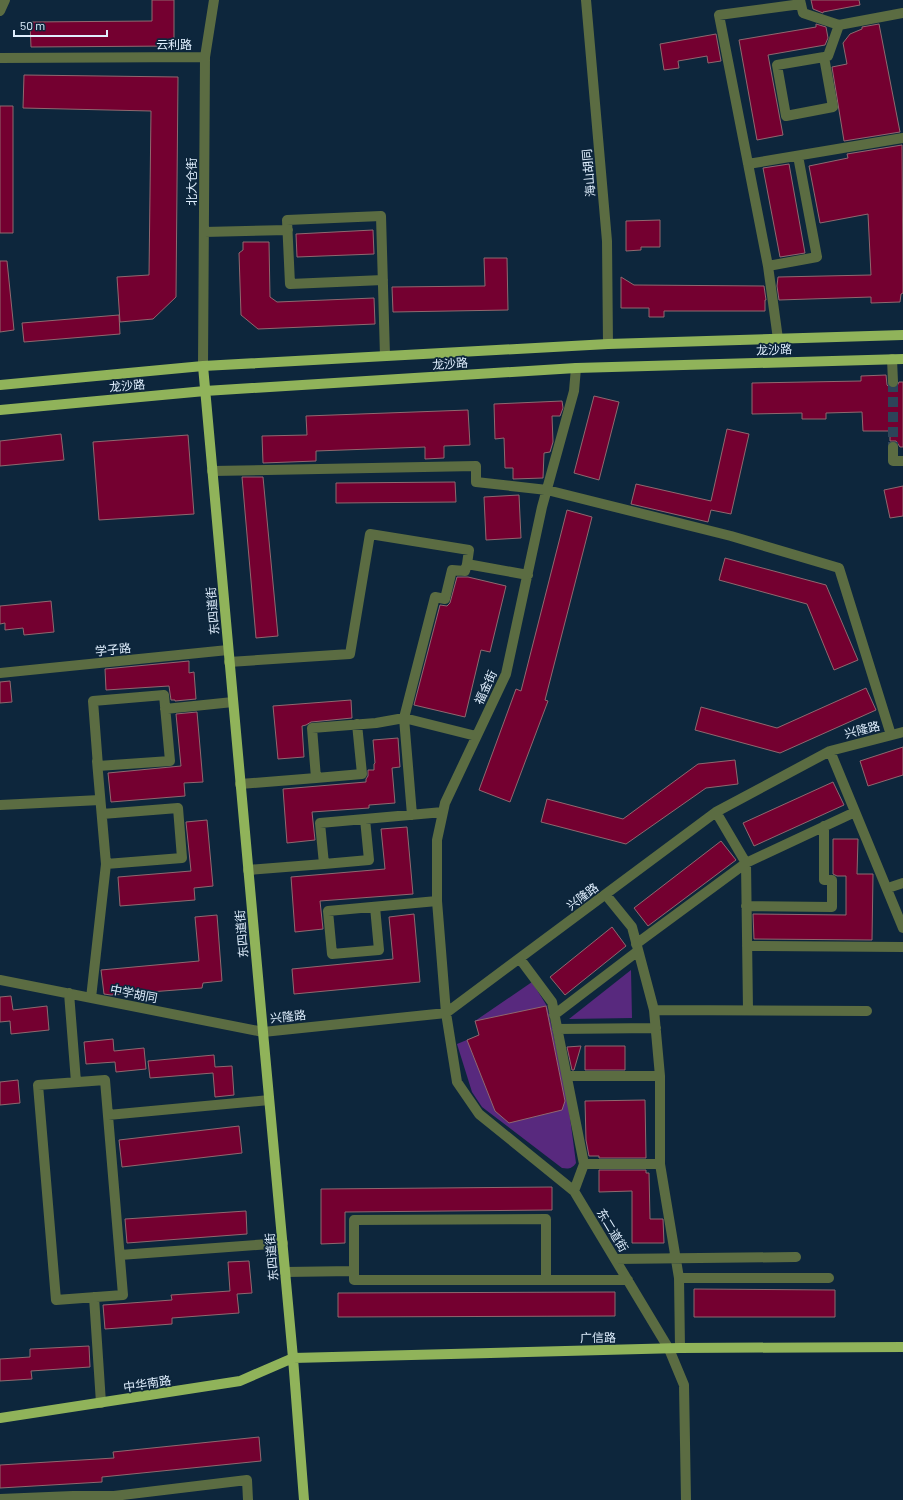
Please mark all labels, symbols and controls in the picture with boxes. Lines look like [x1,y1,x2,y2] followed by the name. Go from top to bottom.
[14,12,107,38] scale bar
[20,18,45,32] text: 50 m
[156,37,192,51] street label: 云利路
[579,148,597,198] street label: 海山胡同
[184,158,198,206] street label: 北大仓街
[756,341,792,357] street label: 龙沙路
[432,355,468,371] street label: 龙沙路
[108,376,146,394] street label: 龙沙路
[203,586,221,636] street label: 东四道街
[94,640,132,658] street label: 学子路
[471,668,499,706] street label: 福金街
[843,718,881,740] street label: 兴隆路
[563,880,601,912] street label: 兴隆路
[232,909,250,959] street label: 东四道街
[109,982,159,1004] street label: 中学胡同
[269,1007,307,1025] street label: 兴隆路
[595,1206,631,1254] street label: 东二道街
[262,1232,280,1282] street label: 东四道街
[580,1330,616,1344] street label: 广信路
[122,1372,172,1394] street label: 中华南路

